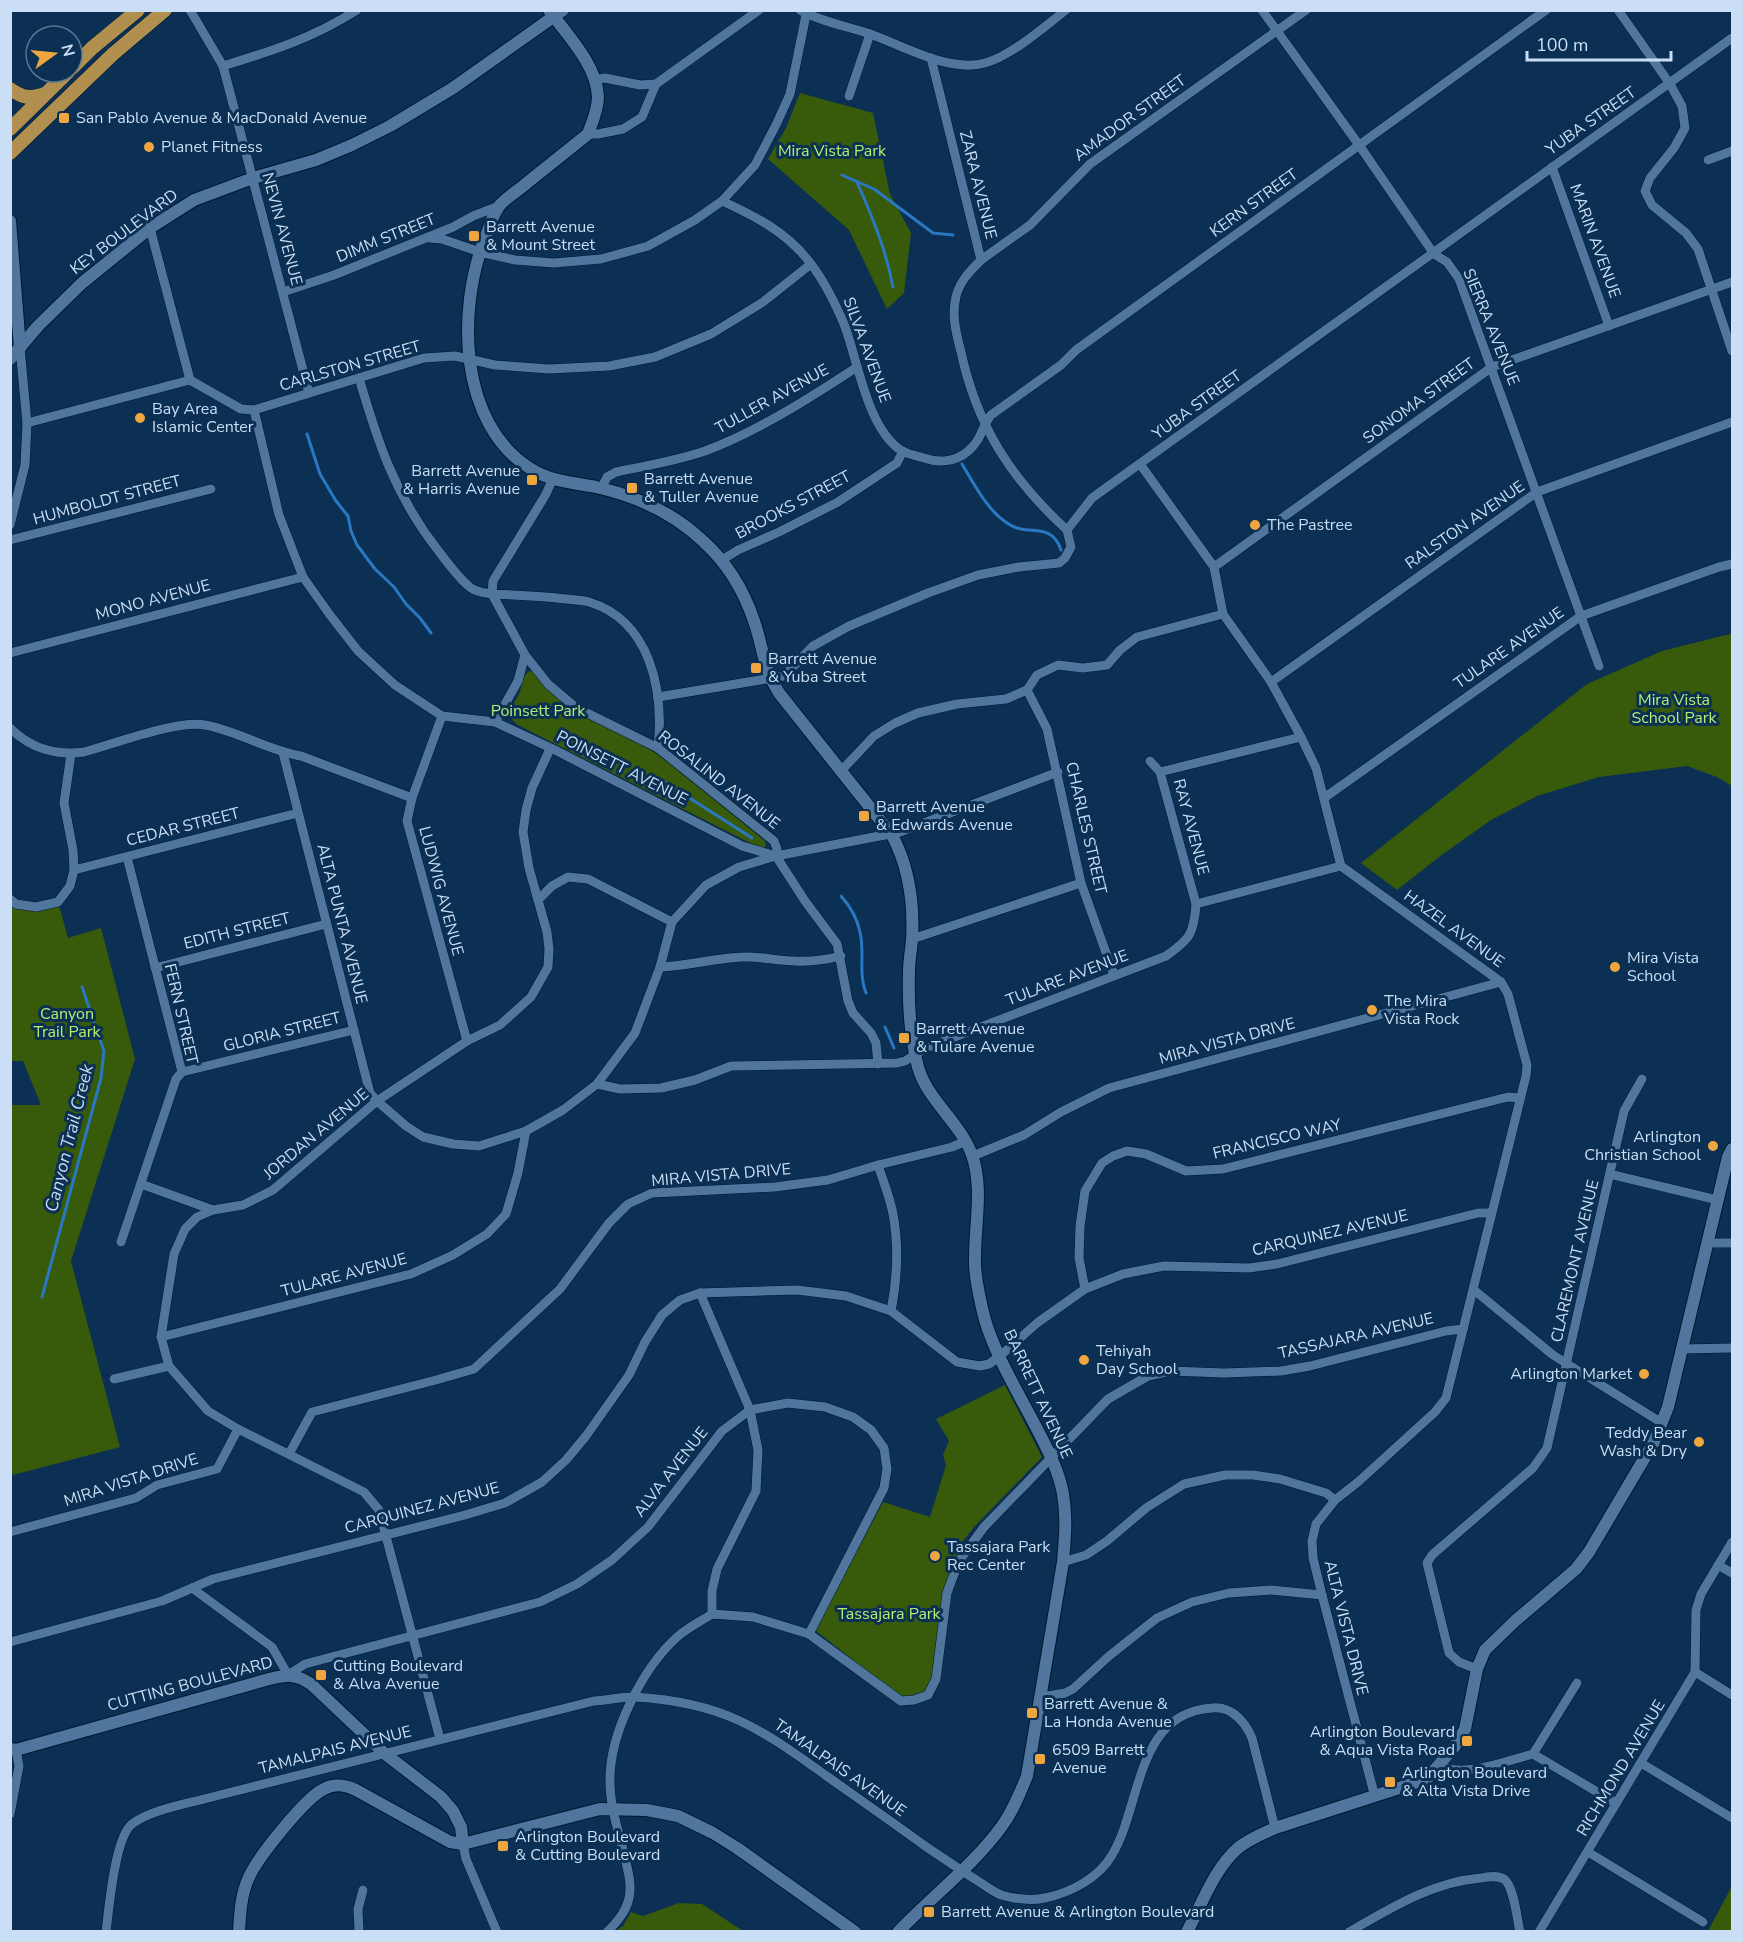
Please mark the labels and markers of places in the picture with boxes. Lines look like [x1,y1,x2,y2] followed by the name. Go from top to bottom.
[76,107,367,129] place label: San Pablo Avenue & MacDonald Avenue
[57,111,71,125] marker: San Pablo Avenue & MacDonald Avenue
[161,136,263,158] place label: Planet Fitness
[142,140,156,154] marker: Planet Fitness
[486,216,596,256] place label: Barrett Avenue & Mount Street
[467,229,481,243] marker: Barrett Avenue & Mount Street
[152,398,254,438] place label: Bay Area Islamic Center
[133,411,147,425] marker: Bay Area Islamic Center
[403,460,520,500] place label: Barrett Avenue & Harris Avenue
[644,468,759,508] place label: Barrett Avenue & Tuller Avenue
[525,473,539,487] marker: Barrett Avenue & Harris Avenue
[625,481,639,495] marker: Barrett Avenue & Tuller Avenue
[1267,514,1352,536] place label: The Pastree
[1248,518,1262,532] marker: The Pastree
[768,648,877,688] place label: Barrett Avenue & Yuba Street
[749,661,763,675] marker: Barrett Avenue & Yuba Street
[876,796,1013,836] place label: Barrett Avenue & Edwards Avenue
[857,809,871,823] marker: Barrett Avenue & Edwards Avenue
[1627,947,1699,987] place label: Mira Vista School
[1608,960,1622,974] marker: Mira Vista School
[1383,990,1460,1030] place label: The Mira Vista Rock
[1365,1003,1379,1017] marker: The Mira Vista Rock
[916,1018,1035,1058] place label: Barrett Avenue & Tulare Avenue
[897,1031,911,1045] marker: Barrett Avenue & Tulare Avenue
[1584,1126,1701,1166] place label: Arlington Christian School
[1706,1139,1720,1153] marker: Arlington Christian School
[1096,1340,1178,1380] place label: Tehiyah Day School
[1077,1353,1091,1367] marker: Tehiyah Day School
[1510,1363,1632,1385] place label: Arlington Market
[1637,1367,1651,1381] marker: Arlington Market
[1599,1422,1688,1462] place label: Teddy Bear Wash & Dry
[1692,1435,1706,1449] marker: Teddy Bear Wash & Dry
[947,1536,1051,1576] place label: Tassajara Park Rec Center
[928,1549,942,1563] marker: Tassajara Park Rec Center
[333,1655,463,1695] place label: Cutting Boulevard & Alva Avenue
[314,1668,328,1682] marker: Cutting Boulevard & Alva Avenue
[1044,1693,1172,1733] place label: Barrett Avenue & La Honda Avenue
[1025,1706,1039,1720] marker: Barrett Avenue & La Honda Avenue
[1310,1721,1455,1761] place label: Arlington Boulevard & Aqua Vista Road
[1460,1734,1474,1748] marker: Arlington Boulevard & Aqua Vista Road
[1052,1739,1145,1779] place label: 6509 Barrett Avenue
[1033,1752,1047,1766] marker: 6509 Barrett Avenue
[1402,1762,1547,1802] place label: Arlington Boulevard & Alta Vista Drive
[1383,1775,1397,1789] marker: Arlington Boulevard & Alta Vista Drive
[515,1826,660,1866] place label: Arlington Boulevard & Cutting Boulevard
[496,1839,510,1853] marker: Arlington Boulevard & Cutting Boulevard
[941,1901,1214,1923] place label: Barrett Avenue & Arlington Boulevard
[922,1905,936,1919] marker: Barrett Avenue & Arlington Boulevard

